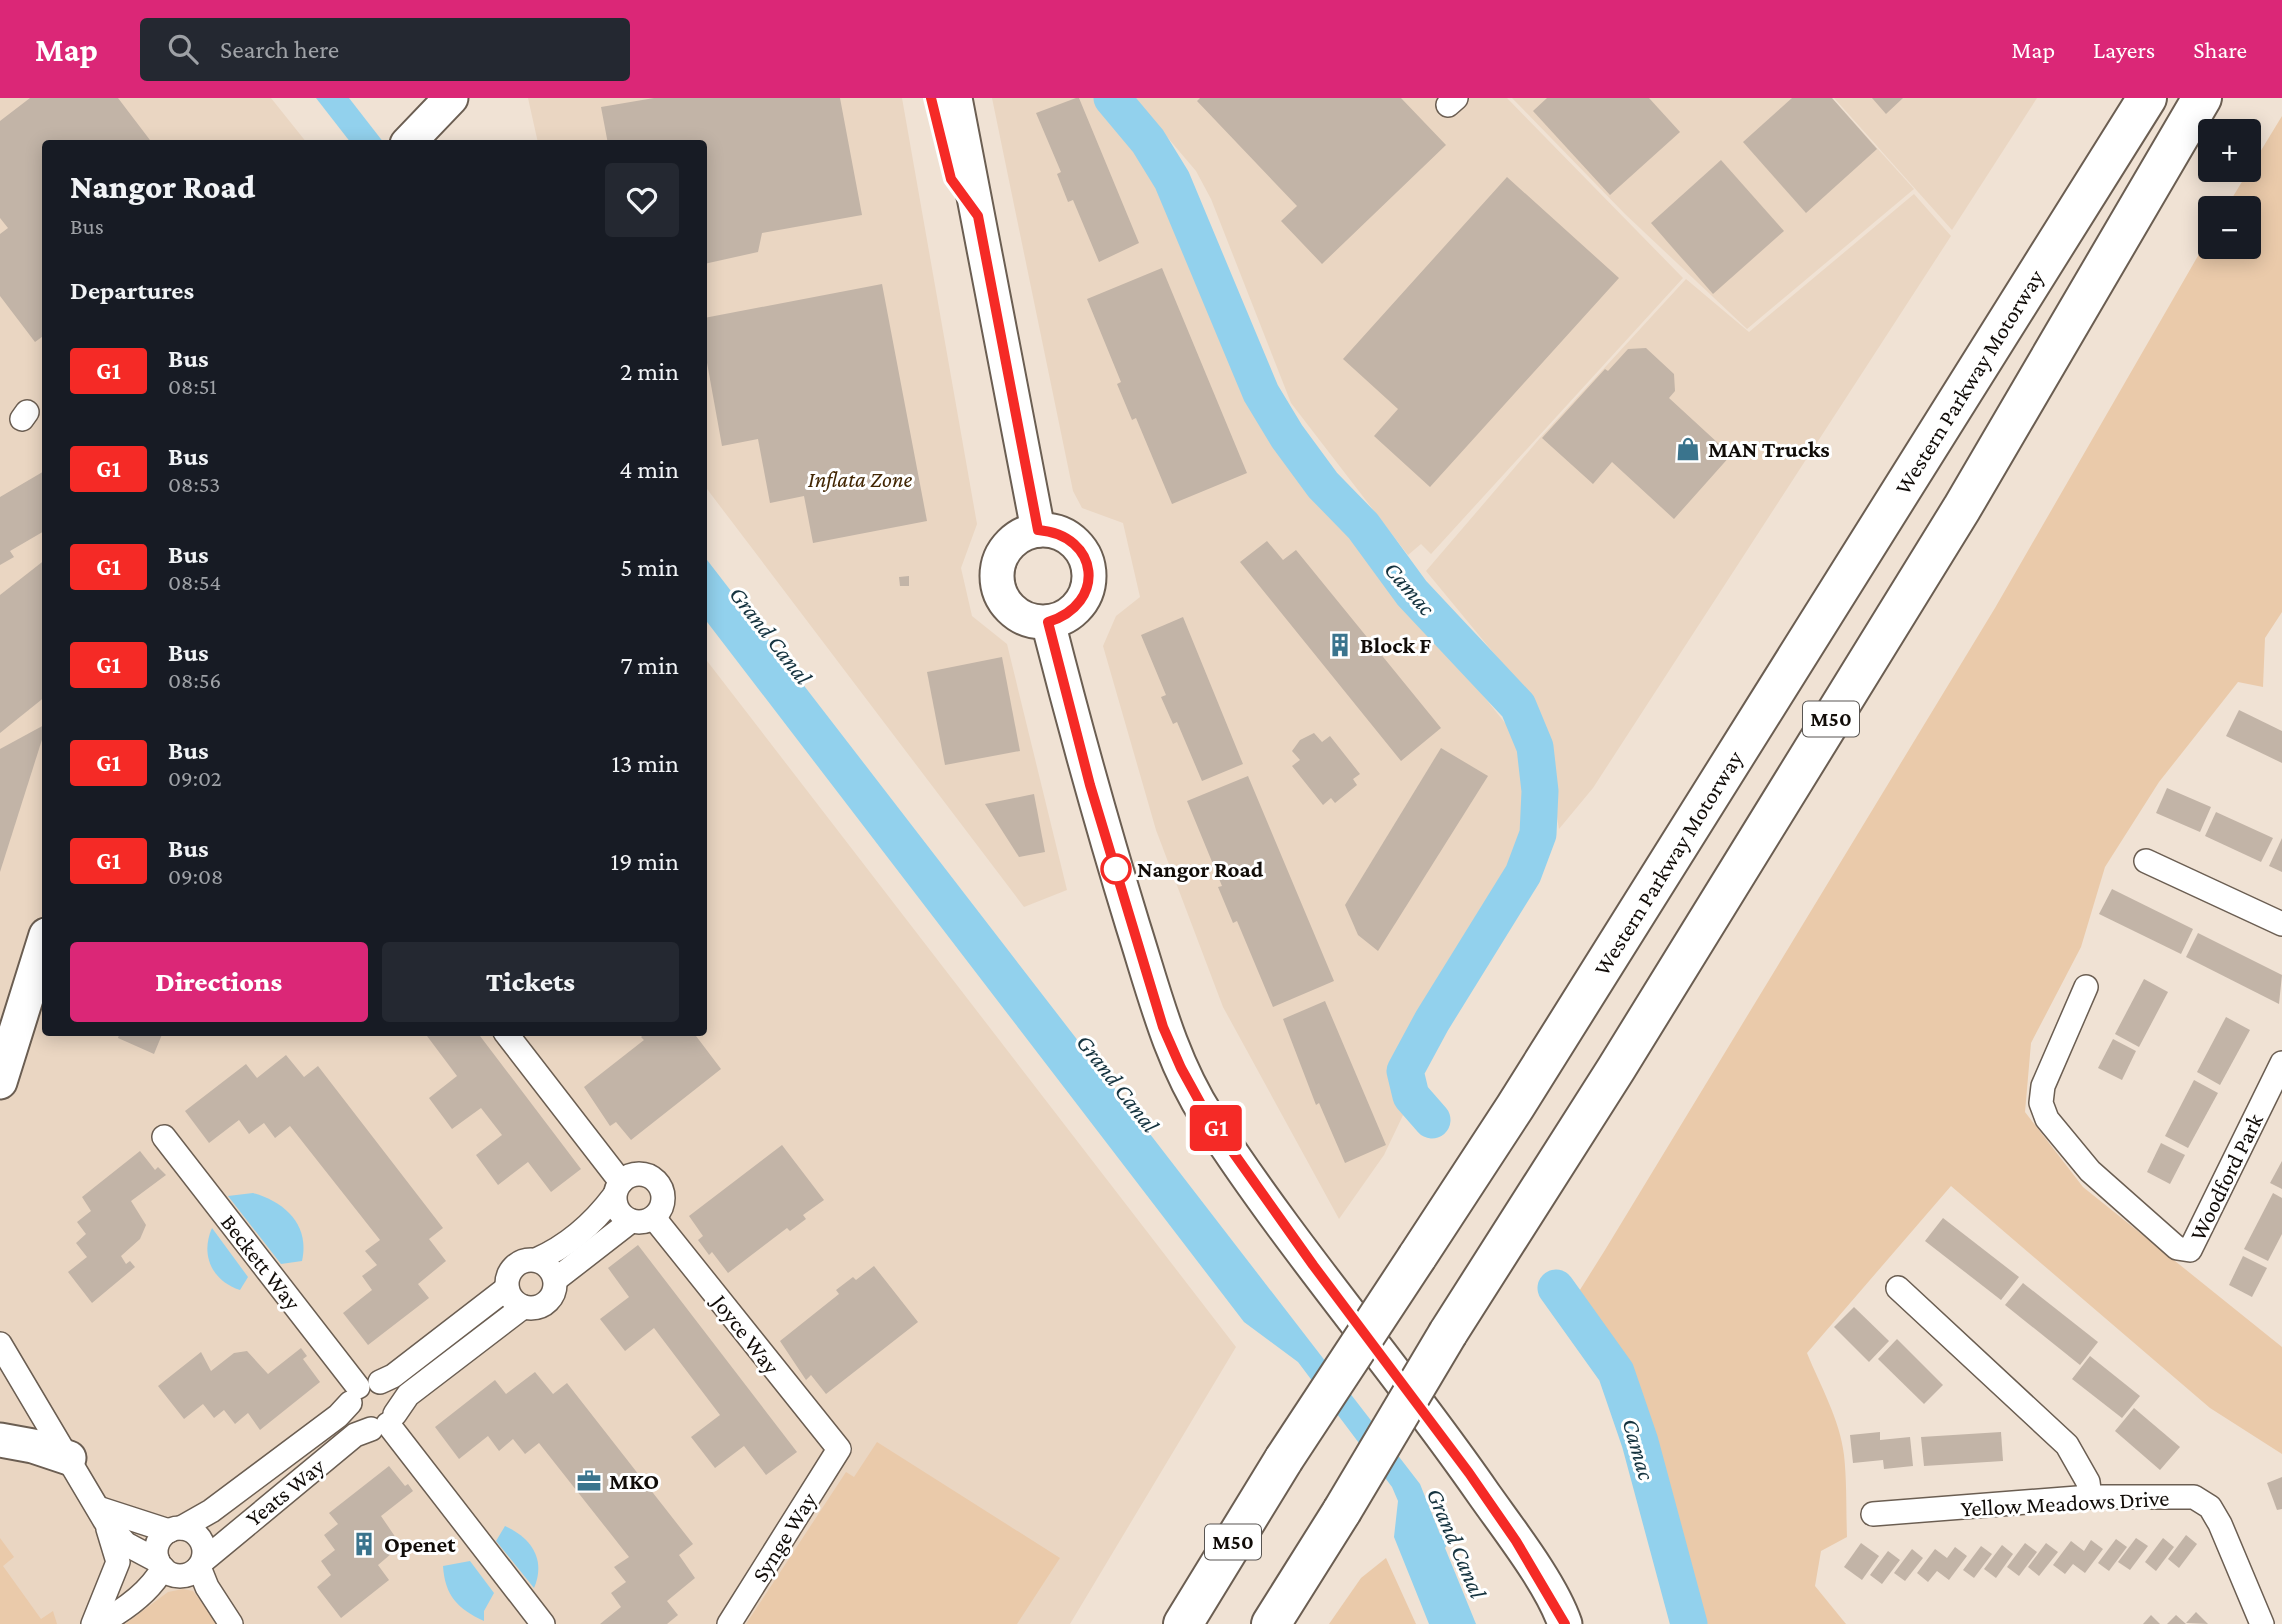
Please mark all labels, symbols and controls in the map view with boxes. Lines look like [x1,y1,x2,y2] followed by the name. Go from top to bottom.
[140,18,630,81] search box
[164,30,202,68] icon: search
[35,31,98,68] text: Map
[220,35,339,64] text: Search here
[2011,36,2055,63] text: Map
[2093,36,2155,63] text: Layers
[2193,36,2247,63] text: Share
[2198,119,2261,259] map controls
[2198,119,2261,182] button: +
[605,163,679,237] button: heart
[70,168,255,205] text: Nangor Road
[2198,196,2261,259] button: −
[70,213,104,239] text: Bus
[1889,265,2049,499] street label: Western Parkway Motorway
[70,276,194,305] text: Departures
[168,344,209,373] text: Bus
[96,357,121,384] text: G1
[620,357,679,386] text: 2 min
[168,373,217,399] text: 08:51
[1674,435,1702,463] shop icon: MAN Trucks
[1708,436,1830,462] place label: MAN Trucks
[168,442,209,471] text: Bus
[96,455,121,482] text: G1
[619,455,679,484] text: 4 min
[808,466,913,492] park label: Inflata Zone
[168,471,220,497] text: 08:53
[168,540,209,569] text: Bus
[96,553,121,580] text: G1
[620,553,679,582] text: 5 min
[1379,555,1441,621] water label: Camac
[168,569,221,595] text: 08:54
[724,581,818,690] water label: Grand Canal
[1326,631,1354,659] building icon: Block F
[1360,632,1431,658] place label: Block F
[168,638,209,667] text: Bus
[96,651,121,678] text: G1
[620,651,679,680] text: 7 min
[168,667,221,693] text: 08:56
[1803,702,1859,736] road number: M50
[168,736,209,765] text: Bus
[1588,746,1748,980] street label: Western Parkway Motorway
[96,749,121,776] text: G1
[611,749,679,778] text: 13 min
[168,765,222,791] text: 09:02
[168,834,209,863] text: Bus
[96,847,121,874] text: G1
[611,847,679,876] text: 19 min
[1101,854,1131,884] marker: Nangor Road
[1137,856,1264,882] place label: Nangor Road
[168,863,223,889] text: 09:08
[70,942,368,1022] button: Directions
[382,942,679,1022] button: Tickets
[1071,1029,1165,1138] water label: Grand Canal
[1184,1105,1248,1151] line badge: G1
[2184,1109,2268,1245] street label: Woodford Park
[1204,1114,1228,1141] text: G1
[216,1209,307,1315] street label: Beckett Way
[706,1288,785,1379] street label: Joyce Way
[1617,1415,1661,1483] water label: Camac
[241,1452,330,1531] street label: Yeats Way
[575,1467,603,1495] office icon: MKO
[609,1468,659,1494] place label: MKO
[1422,1484,1493,1603] water label: Grand Canal
[1960,1485,2170,1521] street label: Yellow Meadows Drive
[746,1487,822,1586] street label: Synge Way
[1205,1524,1261,1560] road number: M50
[350,1530,378,1558] building icon: Openet
[384,1531,456,1557] place label: Openet

